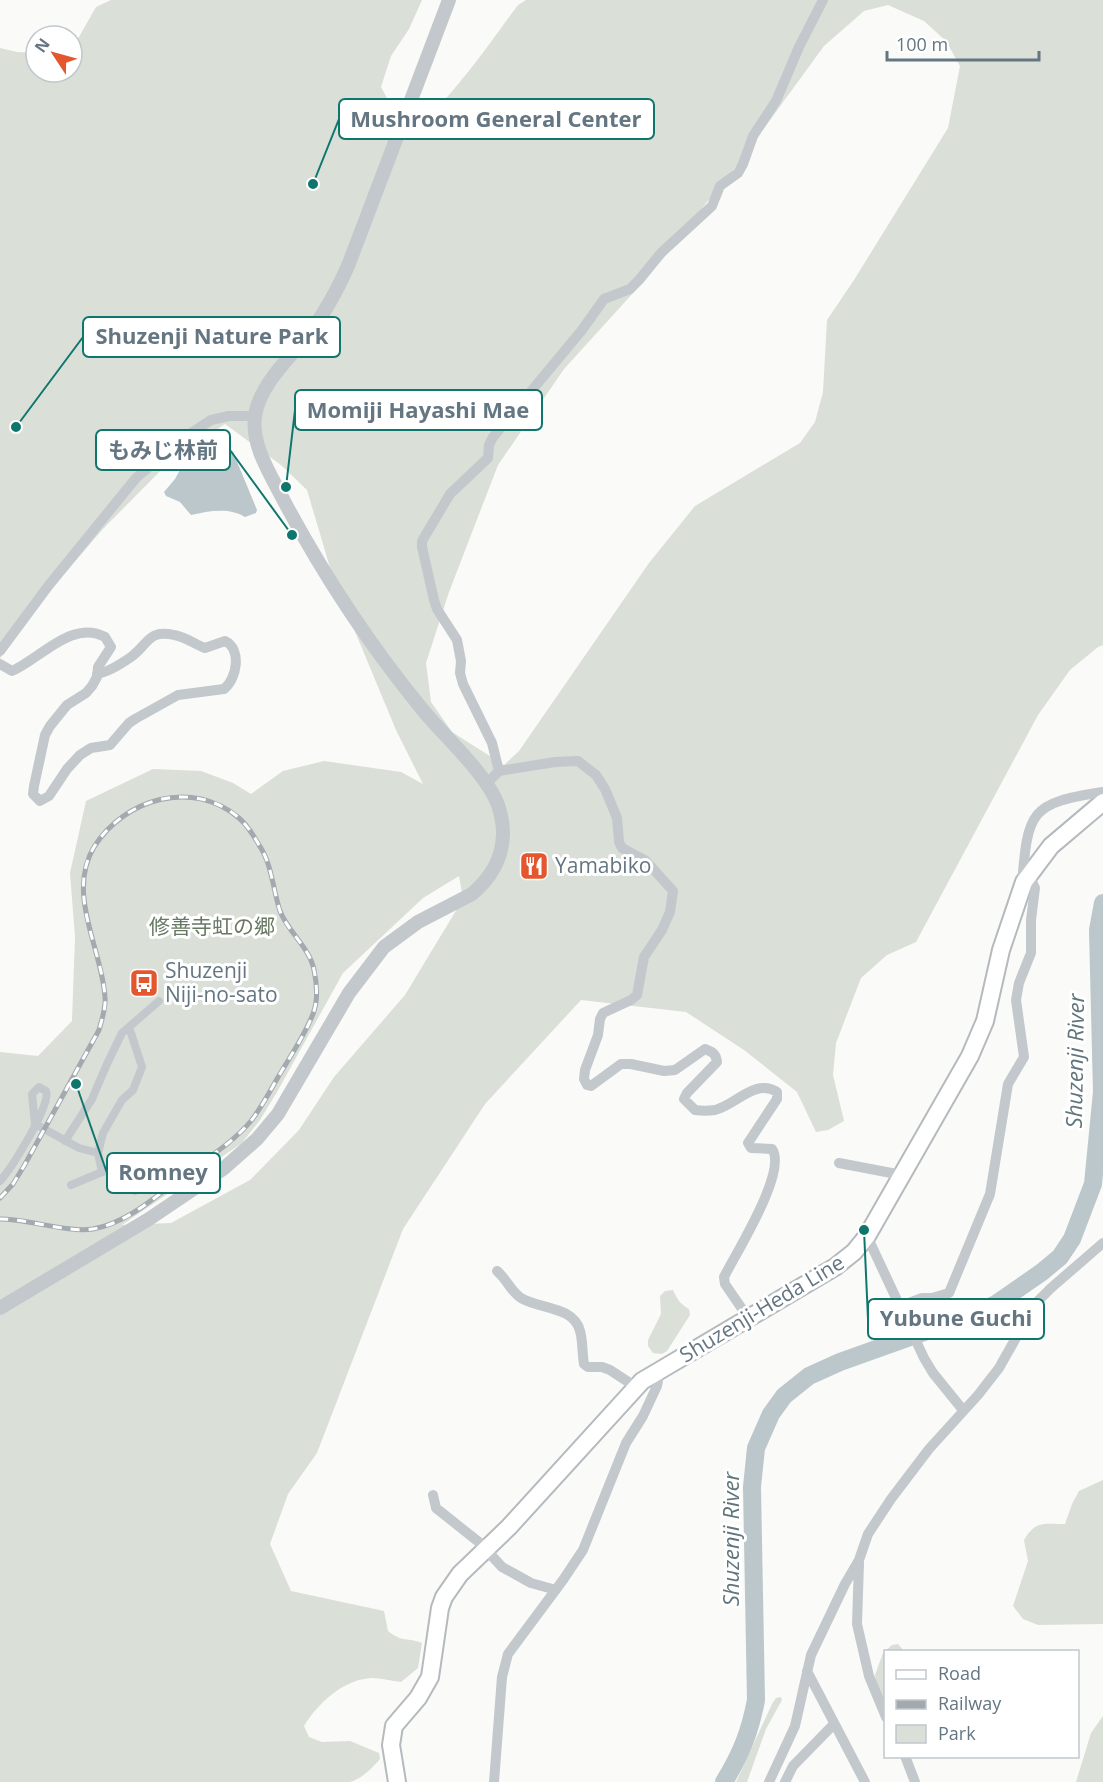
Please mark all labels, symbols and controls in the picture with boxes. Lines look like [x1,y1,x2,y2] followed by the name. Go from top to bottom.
[24,24,84,84] north arrow
[887,24,1038,62] scale bar
[896,32,948,56] text: 100 m
[29,33,55,57] text: N
[339,99,654,139] callout: Mushroom General Center
[350,103,642,133] text: Mushroom General Center
[83,317,340,357] callout: Shuzenji Nature Park
[96,320,329,350] text: Shuzenji Nature Park
[295,390,542,430] callout: Momiji Hayashi Mae
[307,394,529,424] text: Momiji Hayashi Mae
[96,430,230,470] callout: もみじ林前
[108,434,218,464] text: もみじ林前
[518,850,550,882] restaurant icon: Yamabiko
[555,851,651,879] place label: Yamabiko
[149,912,275,940] park label: 修善寺虹の郷
[165,956,278,1008] place label: Shuzenji Niji-no-sato
[128,967,160,999] bus stop icon: Shuzenji Niji-no-sato
[1058,992,1090,1129] water label: Shuzenji River
[107,1153,220,1193] callout: Romney
[118,1156,208,1186] text: Romney
[674,1248,849,1368] street label: Shuzenji-Heda Line
[868,1299,1044,1339] callout: Yubune Guchi
[880,1302,1032,1332] text: Yubune Guchi
[715,1470,745,1606] water label: Shuzenji River
[884,1650,1079,1758] legend
[938,1661,981,1685] text: Road
[938,1691,1002,1715] text: Railway
[938,1721,976,1745] text: Park

